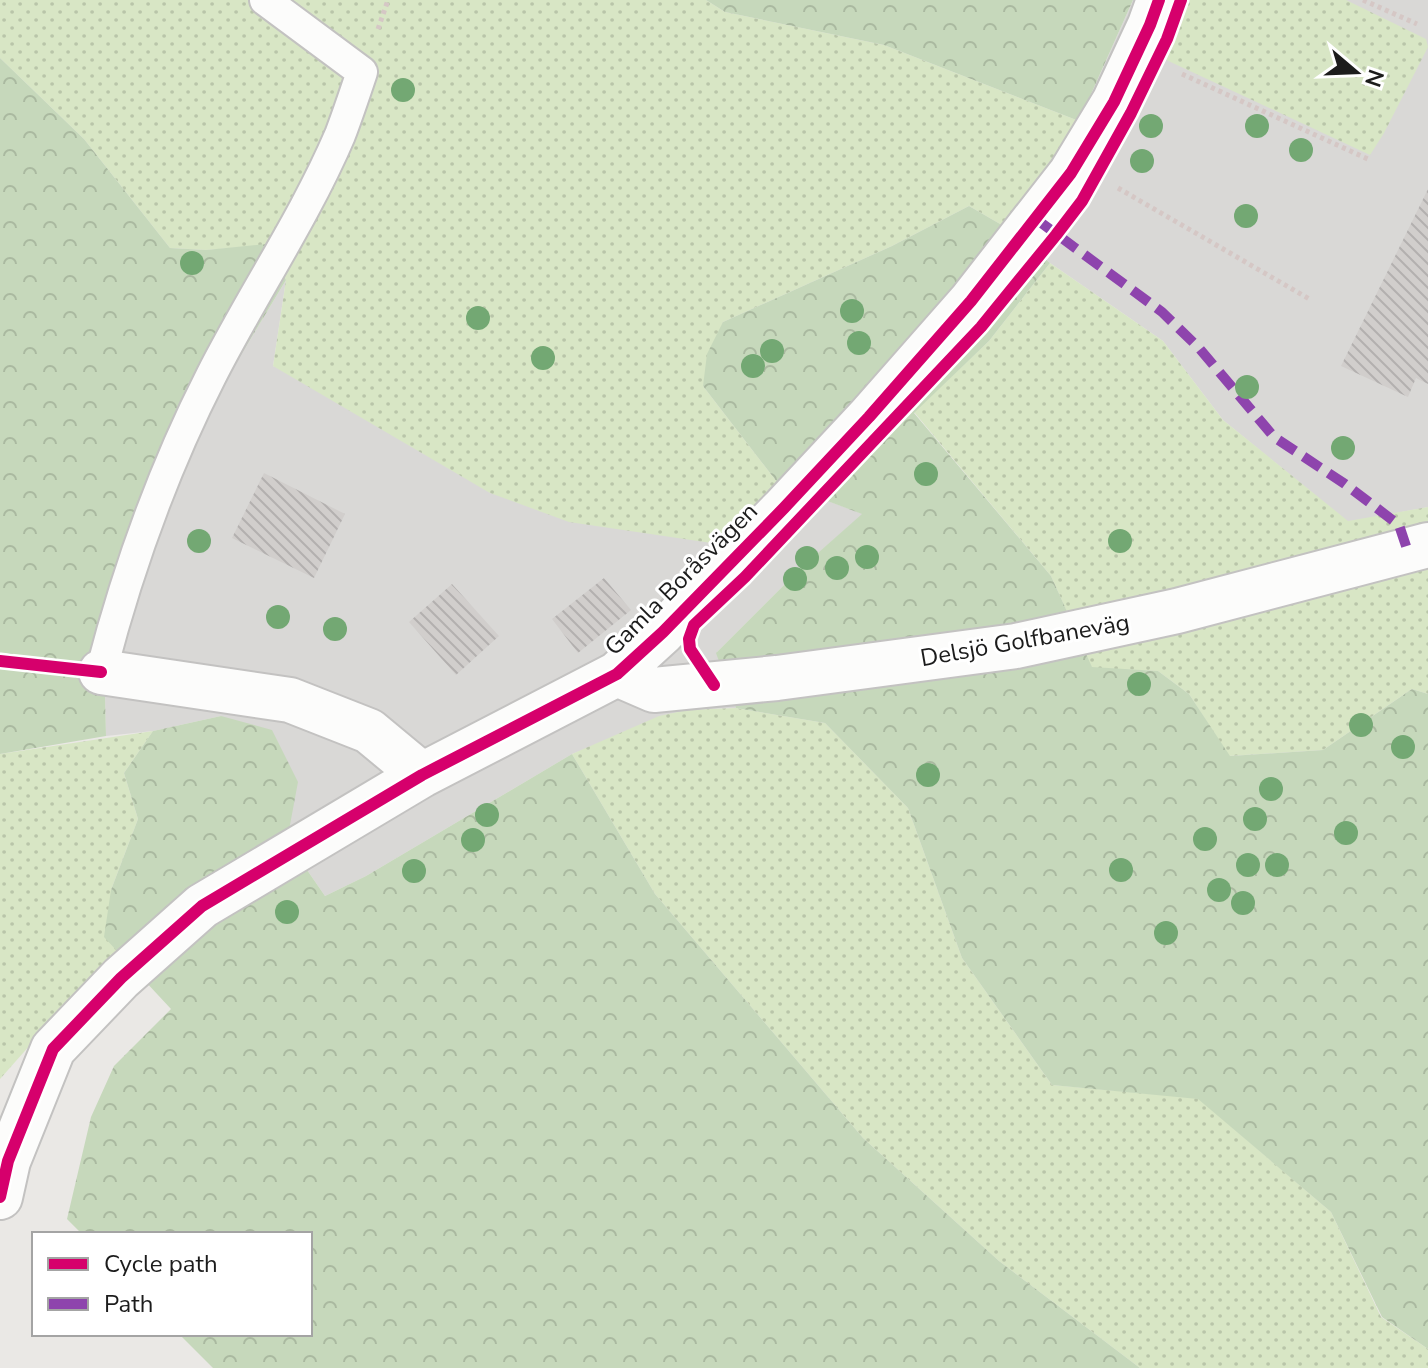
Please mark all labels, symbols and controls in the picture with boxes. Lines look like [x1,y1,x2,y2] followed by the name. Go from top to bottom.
[1316,32,1396,112] north arrow
[1357,66,1391,91] text: N
[598,496,764,662] street label: Gamla Boråsvägen
[918,606,1132,674] street label: Delsjö Golfbaneväg
[32,1232,312,1336] legend
[104,1248,218,1280] text: Cycle path
[104,1288,153,1320] text: Path

